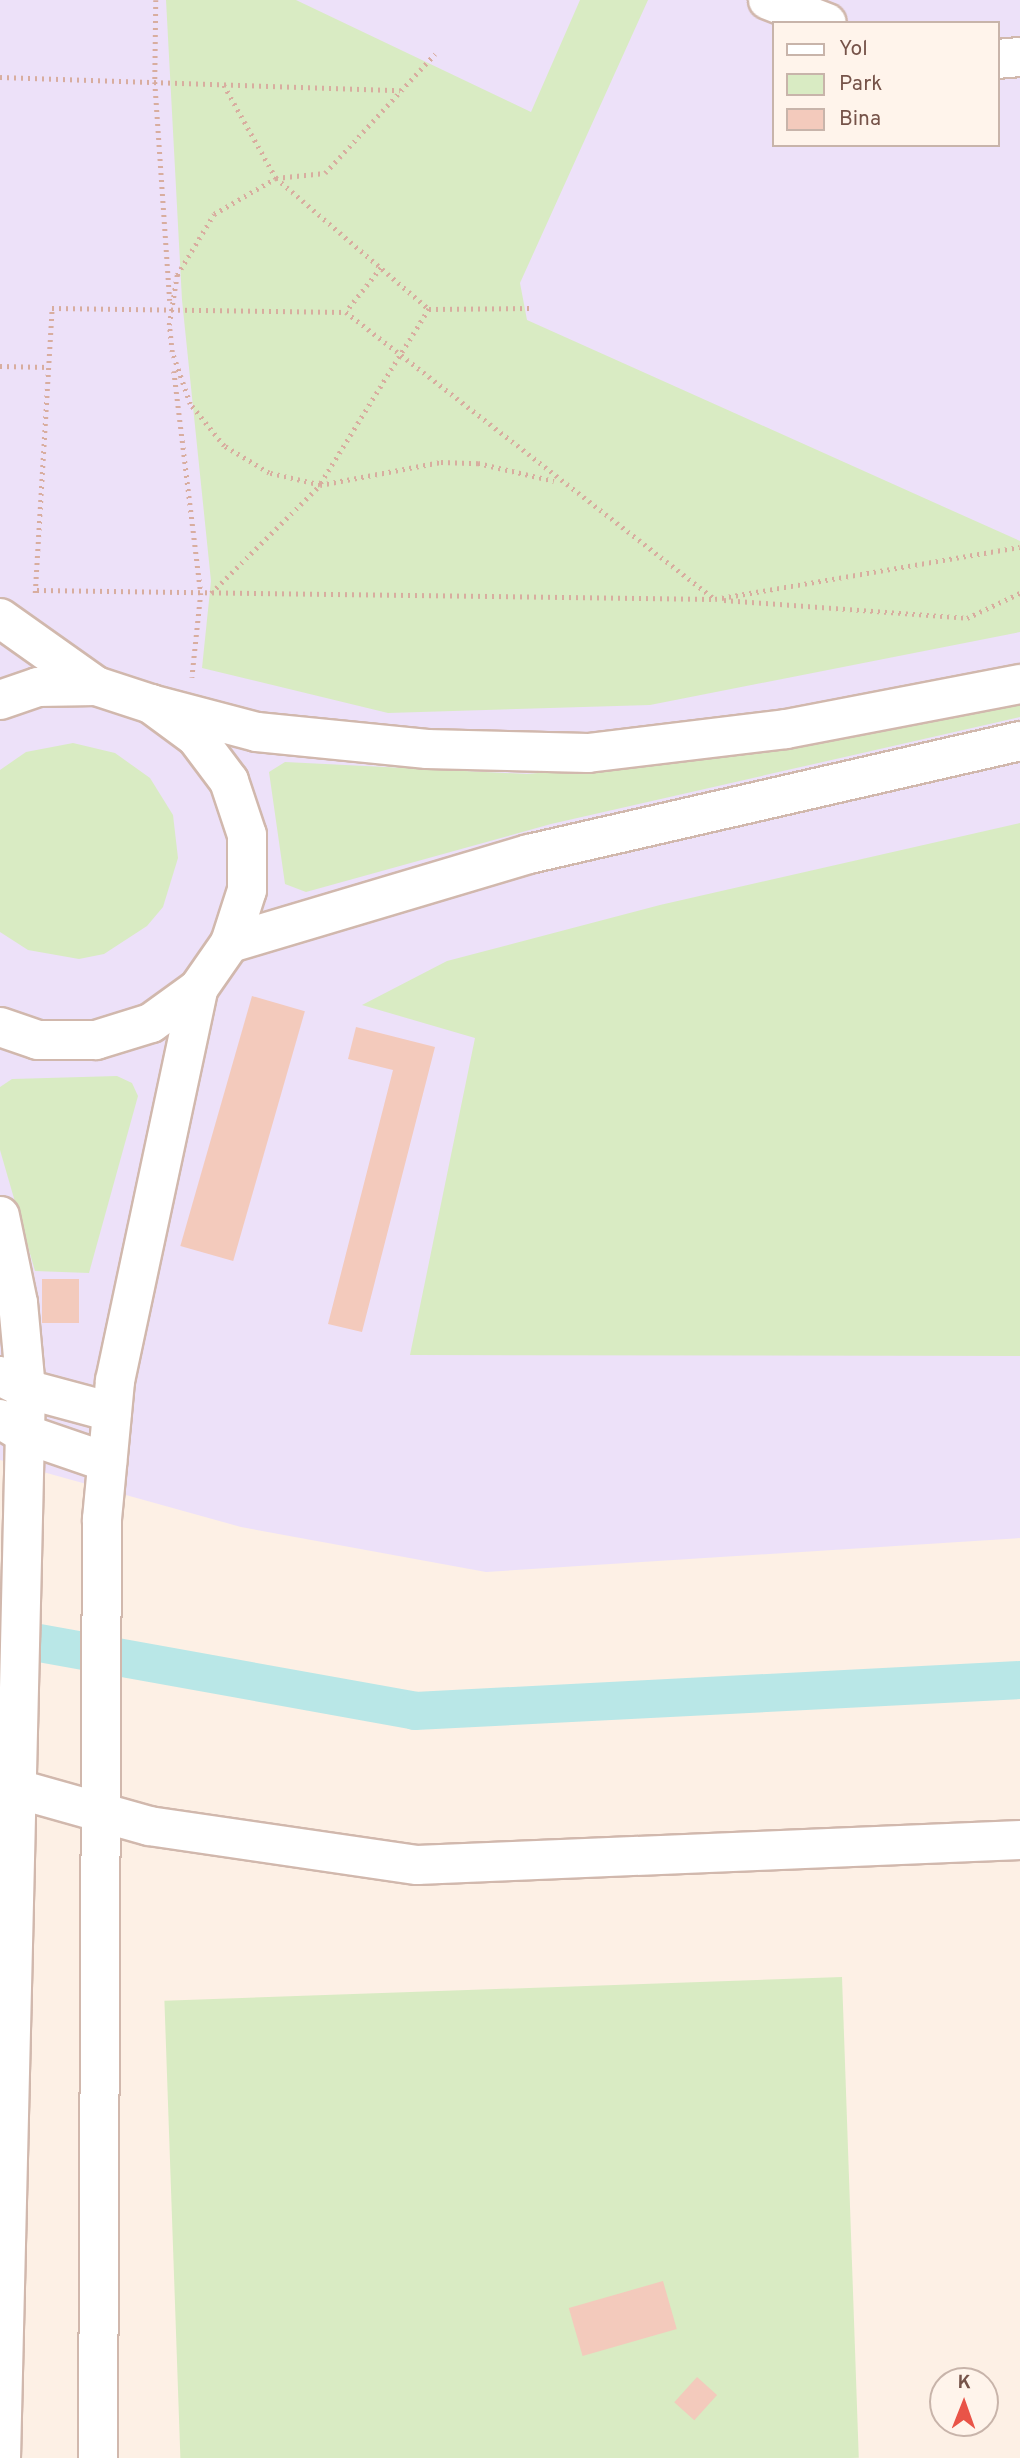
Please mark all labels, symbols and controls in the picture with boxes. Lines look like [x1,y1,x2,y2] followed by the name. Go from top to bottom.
[772,21,999,147] legend
[839,36,868,63] text: Yol
[839,71,882,98] text: Park
[839,106,881,133] text: Bina
[929,2367,999,2437] north arrow
[957,2371,971,2395] text: K

